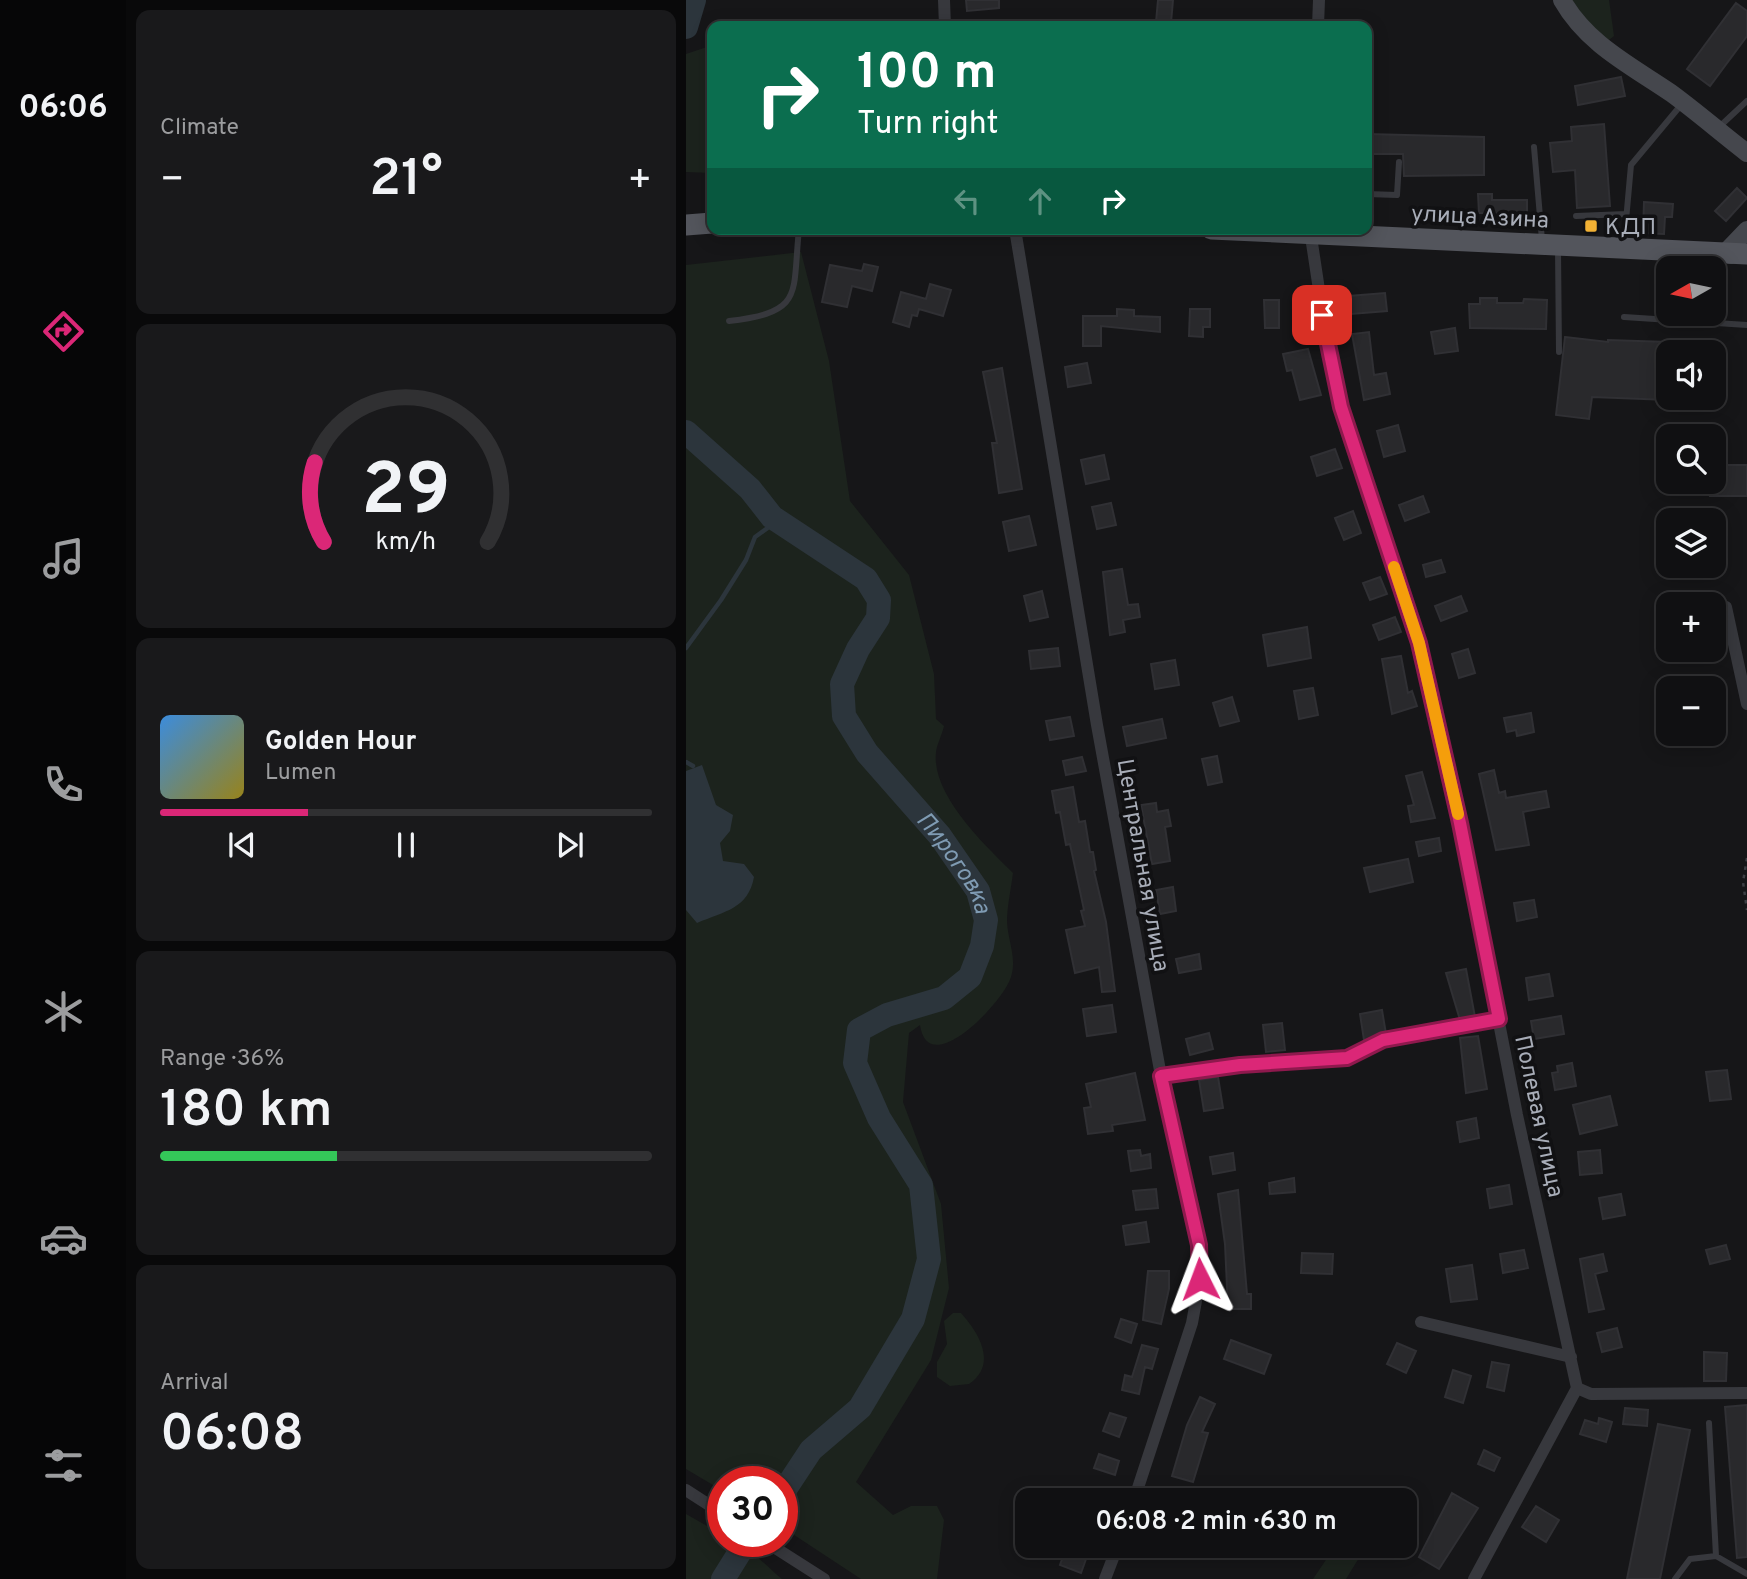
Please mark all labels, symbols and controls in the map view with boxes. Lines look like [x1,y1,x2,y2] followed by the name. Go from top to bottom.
[857,44,996,106] text: 100 m
[742,49,833,140] icon: right
[18,89,108,129] text: 06:06
[857,105,999,145] text: Turn right
[160,114,239,143] text: Climate
[369,148,443,214] text: 21°
[160,157,185,206] text: −
[627,157,652,206] text: +
[948,182,986,220] icon: left
[1021,182,1059,220] icon: ahead
[1094,182,1132,220] icon: right
[1410,200,1550,237] street label: улица Азина
[1605,214,1656,243] place label: КДП
[1583,218,1599,234] marker: КДП
[1656,256,1726,326] north arrow
[1656,256,1726,746] map controls
[1292,285,1352,345] pin
[1303,296,1341,334] icon: arrive
[39,307,88,356] icon: directions
[1656,340,1726,410] button: sound
[1656,424,1726,494] button: search
[361,448,451,540] text: 29
[1656,508,1726,578] button: layers
[376,526,436,558] text: km/h
[39,534,88,583] icon: music
[1656,592,1726,662] button: +
[1656,676,1726,746] button: −
[265,726,416,759] text: Golden Hour
[1109,757,1175,974] street label: Центральная улица
[265,759,336,788] text: Lumen
[39,760,88,809] icon: phone
[909,806,997,918] water label: Пироговка
[223,826,261,864] icon: previous
[387,826,425,864] icon: pause
[551,826,589,864] icon: next
[39,987,88,1036] icon: climate
[1506,1033,1569,1200] street label: Полевая улица
[160,1045,284,1074] text: Range · 36%
[160,1079,333,1145] text: 180 km
[39,1214,88,1263] icon: car
[1163,1242,1237,1316] position arrow
[160,1369,229,1398] text: Arrival
[160,1403,304,1469] text: 06:08
[39,1441,88,1490] icon: filters
[707,1466,798,1557] speed limit sign: 30
[1095,1506,1337,1539] text: 06:08 · 2 min · 630 m

